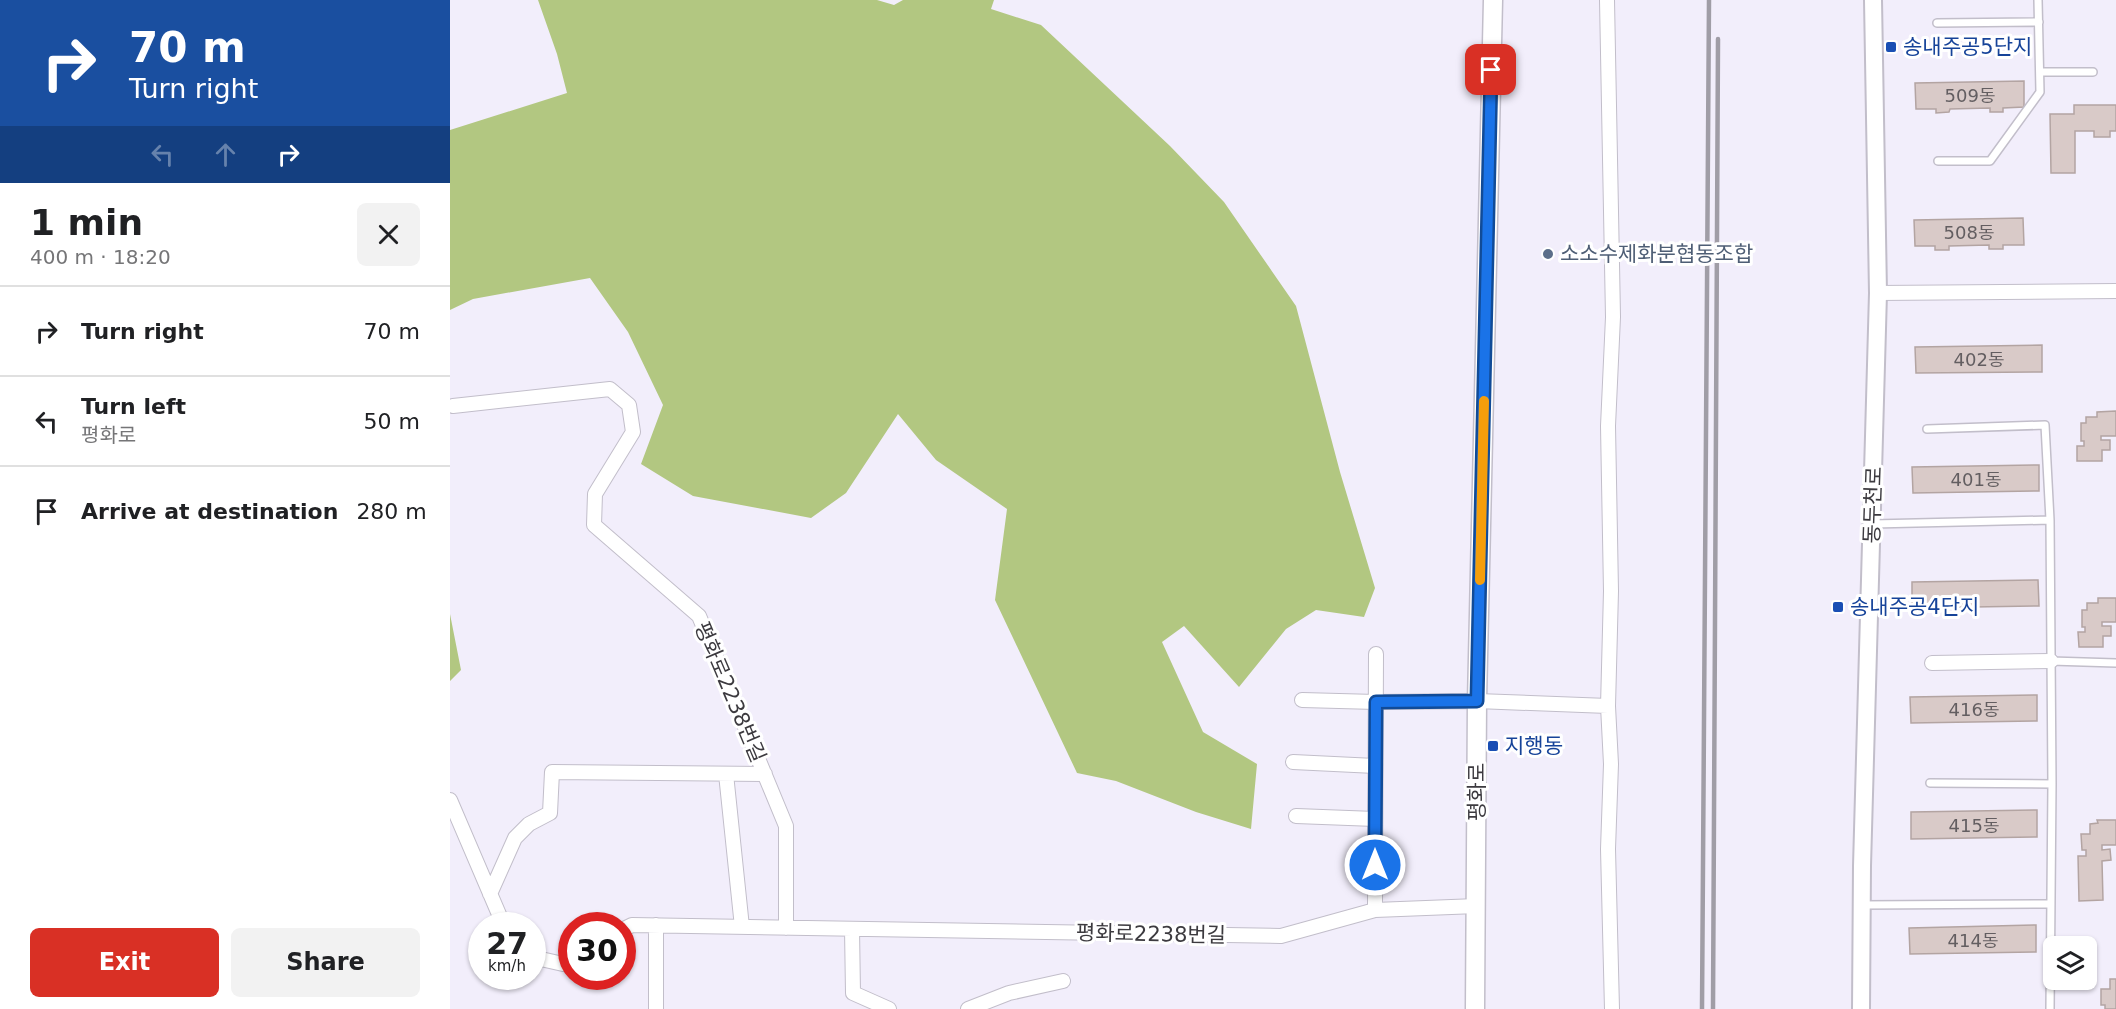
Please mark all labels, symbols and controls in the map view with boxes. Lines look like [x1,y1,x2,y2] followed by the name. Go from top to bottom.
[129,23,246,72] text: 70 m
[30,24,108,102] icon: right
[1903,35,2032,59] place label: 송내주공5단지
[1884,40,1898,54] marker: 송내주공5단지
[1465,44,1516,95] pin
[1474,53,1507,86] icon: arrive
[129,73,258,104] text: Turn right
[1945,85,1995,106] house number: 509동
[146,138,179,171] icon: left
[209,138,242,171] icon: ahead
[272,138,305,171] icon: right
[30,202,143,243] text: 1 min
[357,203,420,266] button: close
[1944,222,1994,243] house number: 508동
[1560,242,1753,266] place label: 소소수제화분협동조합
[30,245,171,269] text: 400 m · 18:20
[1541,247,1555,261] marker: 소소수제화분협동조합
[30,315,63,348] icon: right
[81,319,204,344] text: Turn right
[364,319,420,344] text: 70 m
[1954,349,2004,370] house number: 402동
[81,394,186,419] text: Turn left
[30,405,63,438] icon: left
[364,409,420,434] text: 50 m
[81,423,136,447] text: 평화로
[1860,466,1886,544] street label: 동두천로
[1951,469,2001,490] house number: 401동
[30,495,63,528] icon: arrive
[81,499,338,524] text: Arrive at destination
[356,499,427,524] text: 280 m
[1850,595,1979,619] place label: 송내주공4단지
[1831,600,1845,614] marker: 송내주공4단지
[690,618,770,766] street label: 평화로2238번길
[1949,699,1999,720] house number: 416동
[1505,734,1563,758] place label: 지행동
[1486,739,1500,753] marker: 지행동
[1465,763,1489,821] street label: 평화로
[1949,815,1999,836] house number: 415동
[1343,833,1407,897] position arrow
[558,912,636,990] speed limit sign: 30
[1076,921,1226,947] street label: 평화로2238번길
[486,926,528,961] text: 27
[30,928,219,997] button: Exit
[231,928,420,997] button: Share
[1948,930,1998,951] house number: 414동
[2043,936,2097,990] map controls
[2043,936,2097,990] button: layers
[488,957,526,975] text: km/h

